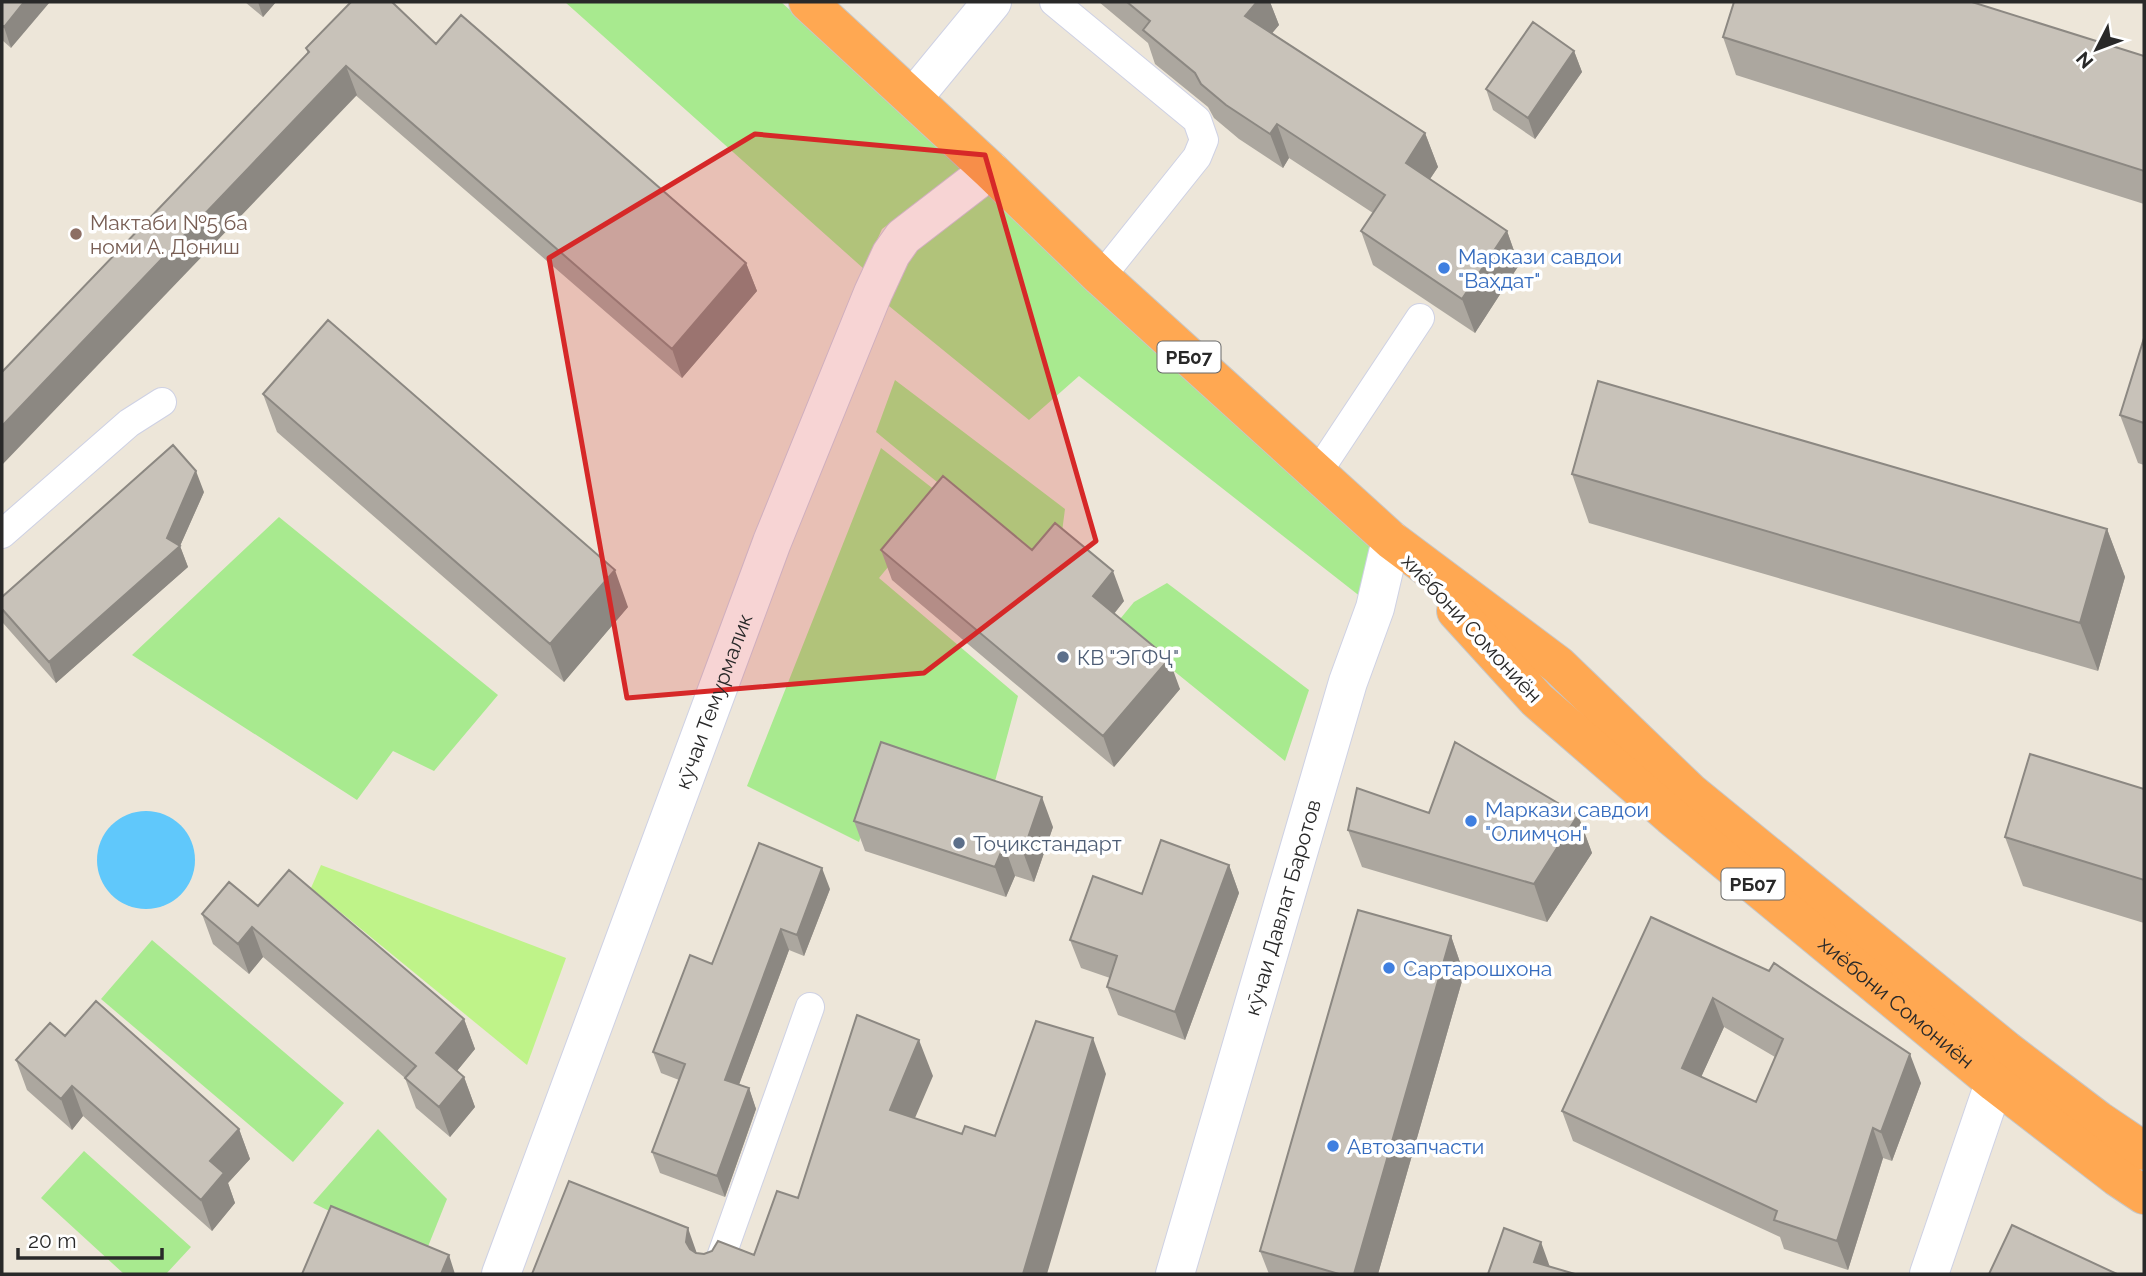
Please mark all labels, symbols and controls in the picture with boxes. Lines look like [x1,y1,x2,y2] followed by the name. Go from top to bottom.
[2062,14,2132,84] north arrow
[2071,48,2097,73] text: N
[90,210,248,259] place label: Мактаби №5 ба номи А. Дониш
[68,226,84,242] marker: Мактаби №5 ба номи А. Дониш
[1458,244,1622,293] place label: Маркази савдои "Ваҳдат"
[1436,260,1452,276] marker: Маркази савдои "Ваҳдат"
[1158,342,1220,372] road number: РБ07
[1397,548,1547,708] street label: хиёбони Сомониён
[669,610,757,792] street label: кӯчаи Темурмалик
[1077,645,1179,670] place label: КВ "ЭГФҶ"
[1055,649,1071,665] marker: КВ "ЭГФҶ"
[1239,796,1326,1018] street label: кӯчаи Давлат Баротов
[1485,797,1649,846] place label: Маркази савдои "Олимҷон"
[1463,813,1479,829] marker: Маркази савдои "Олимҷон"
[973,831,1122,856] place label: Тоҷикстандарт
[951,835,967,851] marker: Тоҷикстандарт
[1722,869,1784,900] road number: РБ07
[1814,931,1980,1073] street label: хиёбони Сомониён
[1403,956,1552,981] place label: Сартарошхона
[1381,960,1397,976] marker: Сартарошхона
[1347,1134,1484,1159] place label: Автозапчасти
[1325,1138,1341,1154] marker: Автозапчасти
[18,1216,161,1260] scale bar
[28,1228,76,1253] text: 20 m

